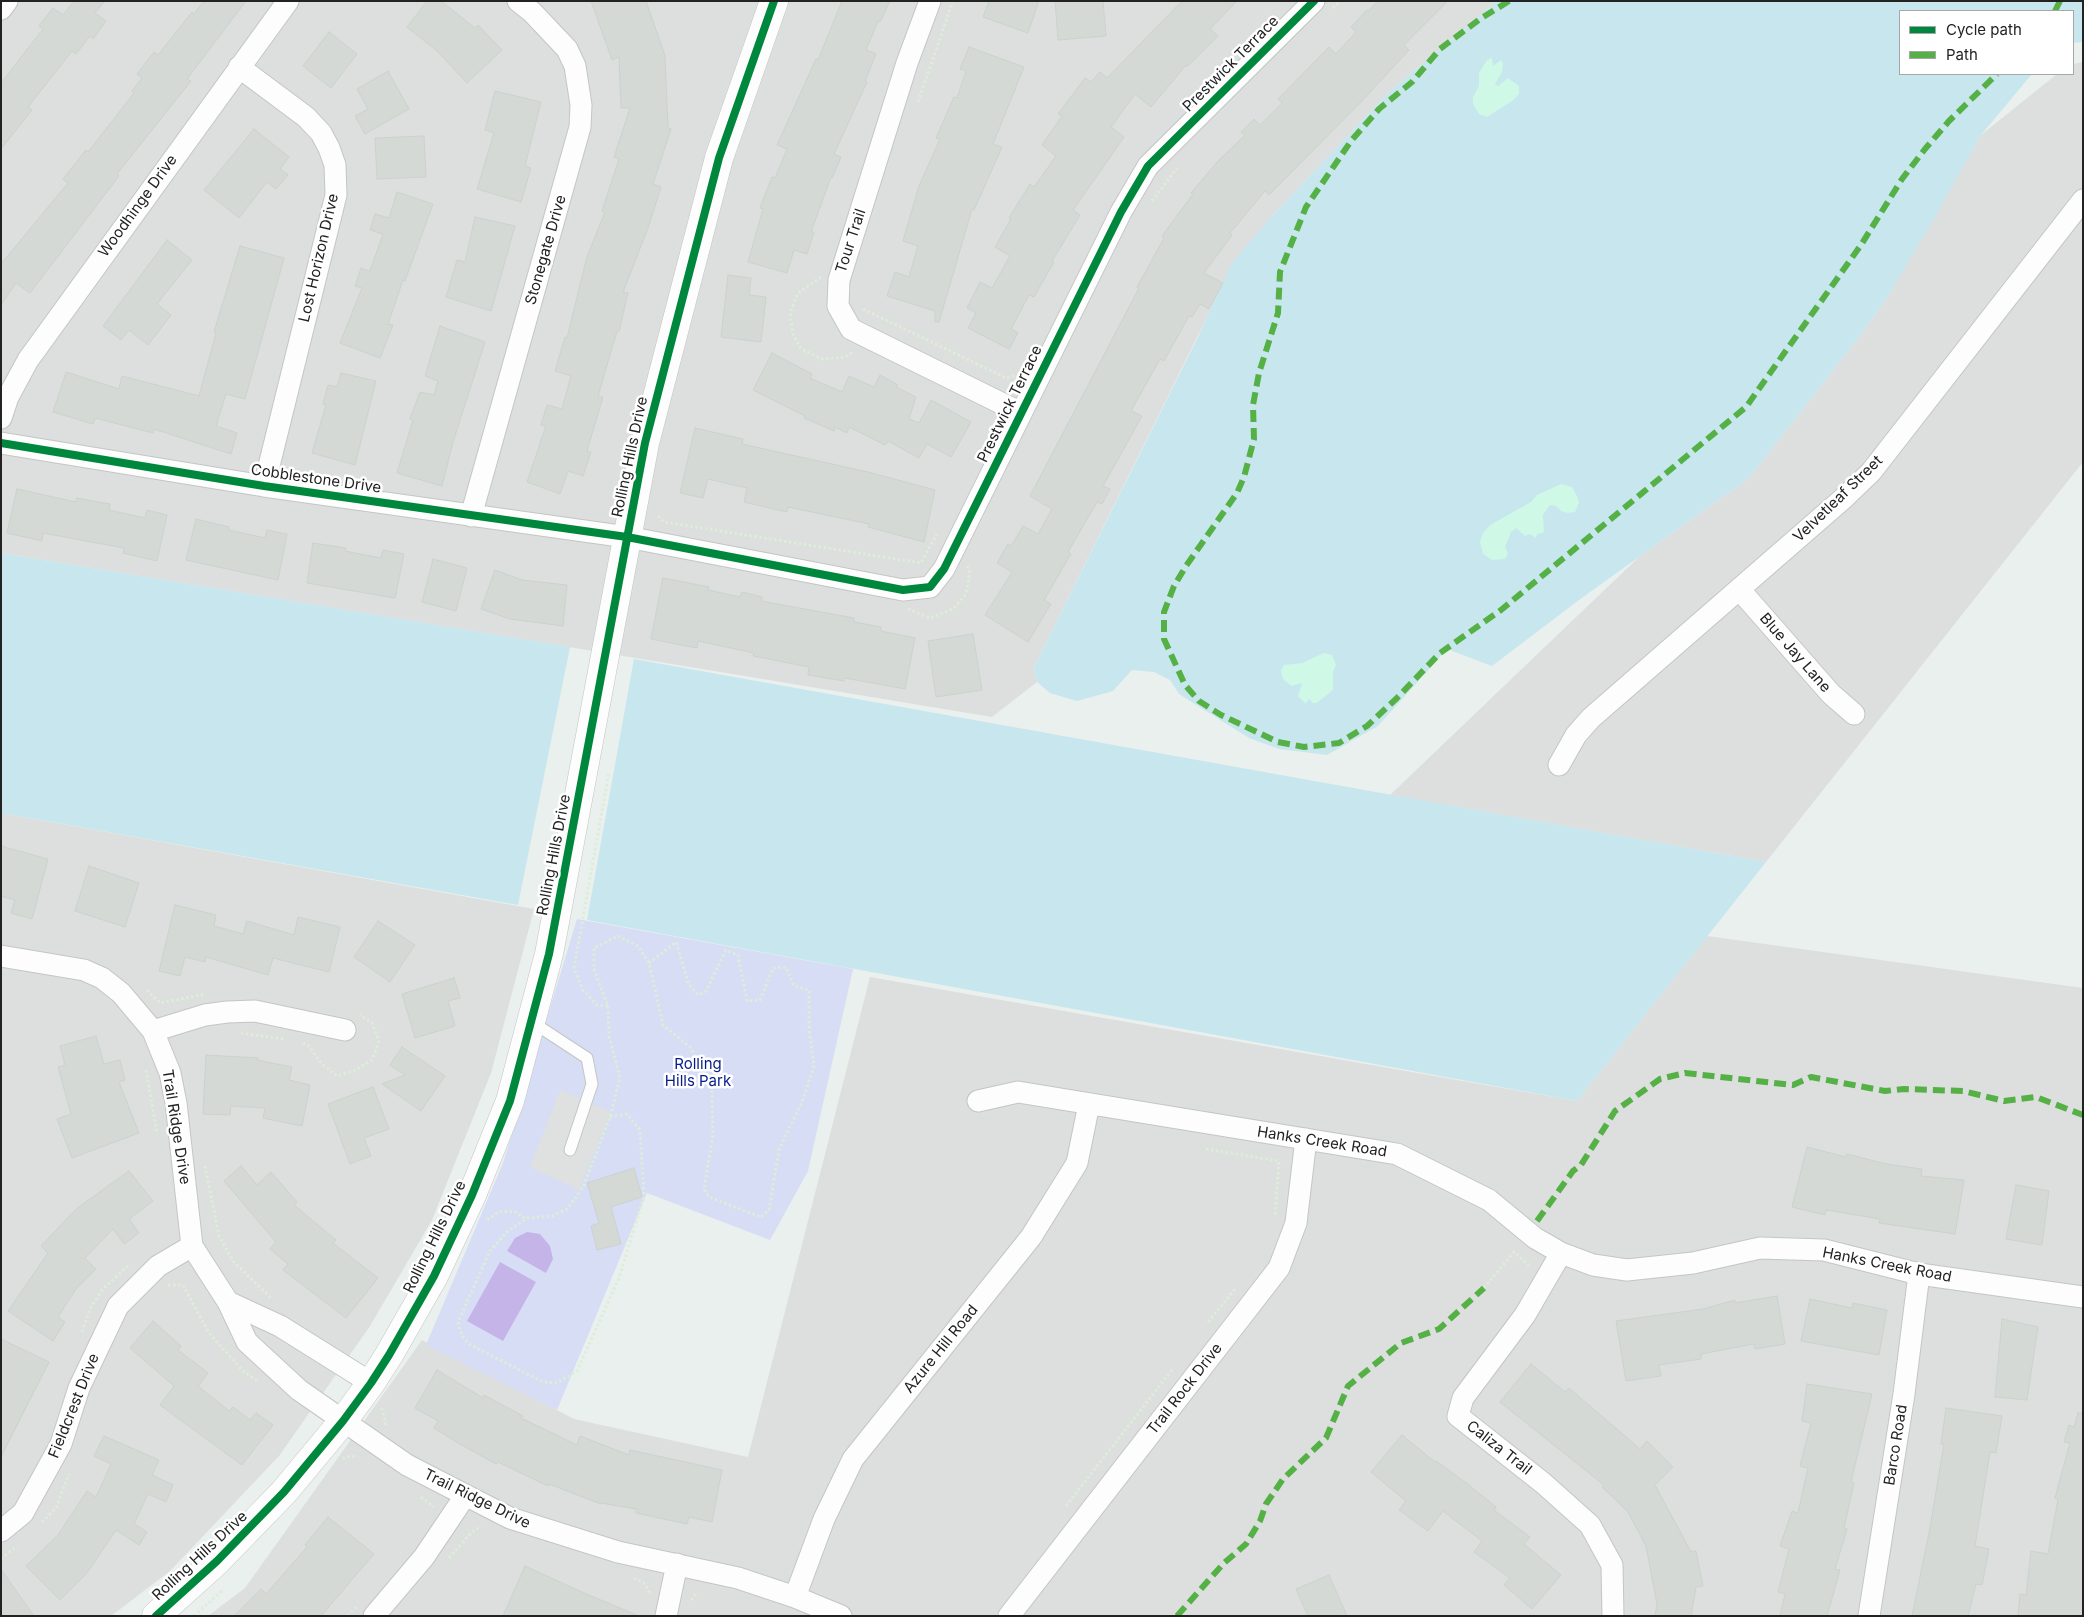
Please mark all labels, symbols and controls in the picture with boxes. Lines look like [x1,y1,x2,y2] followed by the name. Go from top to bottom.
[1899,10,2074,75] legend
[1179,12,1283,116] street label: Prestwick Terrace
[1946,20,2022,39] text: Cycle path
[1946,45,1978,64] text: Path
[95,151,181,261] street label: Woodhinge Drive
[295,192,343,324] street label: Lost Horizon Drive
[522,193,570,307] street label: Stonegate Drive
[832,207,870,275] street label: Tour Trail
[974,342,1046,466] street label: Prestwick Terrace
[608,395,652,519] street label: Rolling Hills Drive
[1790,452,1886,546] street label: Velvetleaf Street
[250,461,382,497] street label: Cobblestone Drive
[1756,610,1834,696] street label: Blue Jay Lane
[533,793,575,917] street label: Rolling Hills Drive
[665,1055,731,1090] park label: Rolling Hills Park
[158,1068,194,1186] street label: Trail Ridge Drive
[1256,1123,1388,1161] street label: Hanks Creek Road
[400,1178,470,1296] street label: Rolling Hills Drive
[1821,1244,1953,1286] street label: Hanks Creek Road
[900,1301,982,1397] street label: Azure Hill Road
[1144,1340,1226,1438] street label: Trail Rock Drive
[45,1351,103,1461] street label: Fieldcrest Drive
[1881,1403,1911,1487] street label: Barco Road
[1463,1417,1535,1479] street label: Caliza Trail
[421,1465,533,1533] street label: Trail Ridge Drive
[149,1507,251,1605] street label: Rolling Hills Drive

